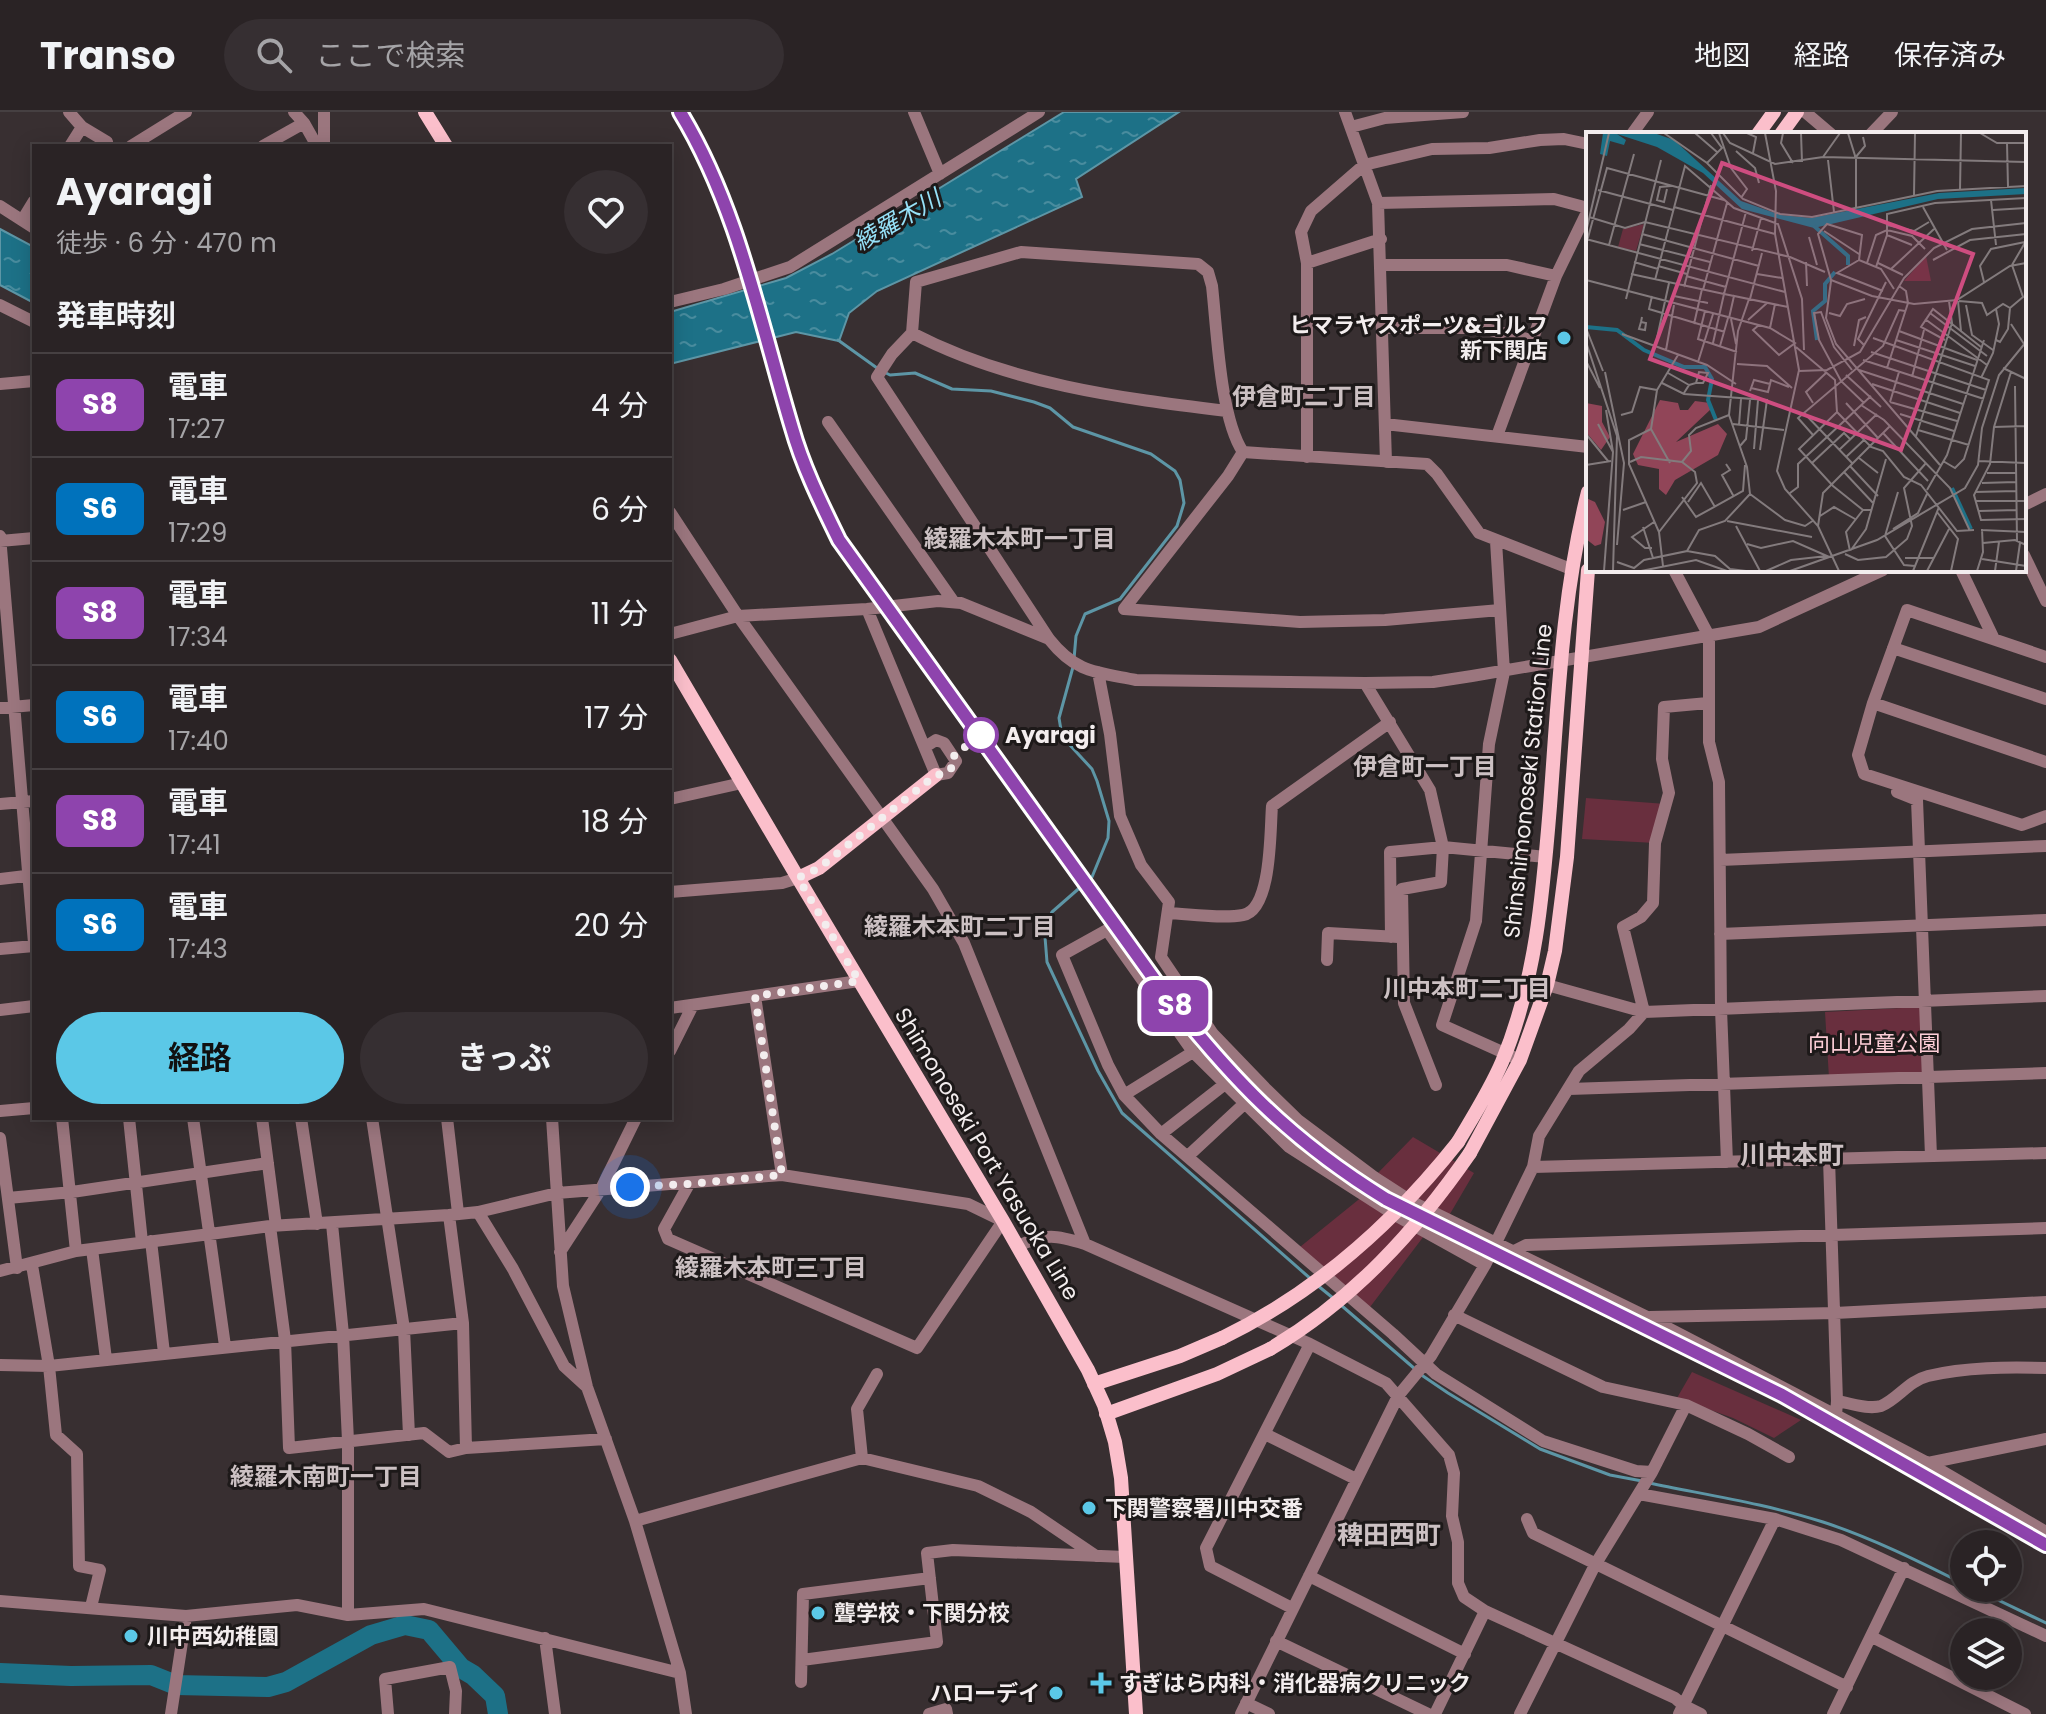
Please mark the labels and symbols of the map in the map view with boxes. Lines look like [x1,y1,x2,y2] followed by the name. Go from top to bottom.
[1586,132,2026,572] inset map
[847,180,949,258] water label: 綾羅木川
[1289,310,1548,366] place label: ヒマラヤスポーツ&ゴルフ 新下関店
[1555,329,1573,347] marker: ヒマラヤスポーツ&ゴルフ 新下関店
[1232,380,1376,413] district label: 伊倉町二丁目
[924,522,1116,555] district label: 綾羅木本町一丁目
[1496,622,1560,940] street label: Shinshimonoseki Station Line
[964,718,998,752] marker: Ayaragi
[1005,720,1096,751] place label: Ayaragi
[1353,750,1497,783] district label: 伊倉町一丁目
[864,910,1056,943] district label: 綾羅木本町二丁目
[1383,972,1551,1005] district label: 川中本町二丁目
[1139,980,1211,1032] line badge: S8
[887,1002,1087,1306] street label: Shimonoseki Port Yasuoka Line
[1808,1028,1940,1059] park label: 向山児童公園
[1740,1137,1844,1173] district label: 川中本町
[610,1167,650,1207] your location
[675,1251,867,1284] district label: 綾羅木本町三丁目
[230,1460,422,1493] district label: 綾羅木南町一丁目
[1105,1493,1303,1524] place label: 下関警察署川中交番
[1080,1499,1098,1517] marker: 下関警察署川中交番
[1337,1517,1441,1553] district label: 稗田西町
[834,1598,1010,1629] place label: 聾学校・下関分校
[809,1604,827,1622] marker: 聾学校・下関分校
[147,1621,279,1652] place label: 川中西幼稚園
[122,1627,140,1645] marker: 川中西幼稚園
[1119,1668,1471,1699] place label: すぎはら内科・消化器病クリニック
[1090,1672,1112,1694] marker: すぎはら内科・消化器病クリニック
[930,1678,1040,1709] place label: ハローデイ
[1047,1684,1065,1702] marker: ハローデイ

